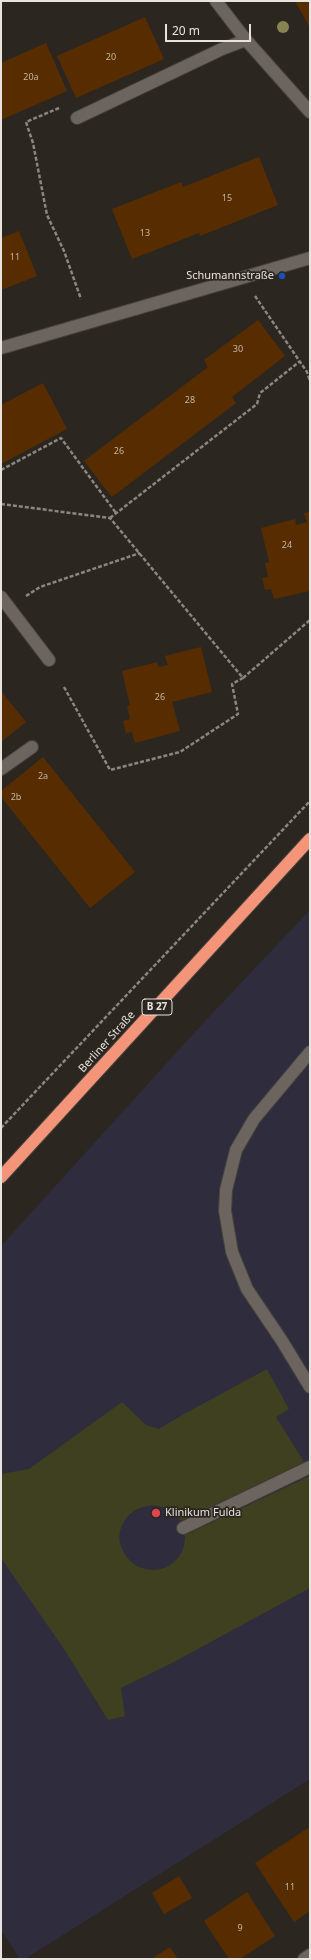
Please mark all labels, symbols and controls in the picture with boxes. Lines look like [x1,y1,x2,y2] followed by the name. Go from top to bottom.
[167,16,253,42] scale bar
[172,22,200,39] text: 20 m
[106,52,116,62] house number: 20
[23,72,39,82] house number: 20a
[222,193,232,203] house number: 15
[140,228,150,238] house number: 13
[10,252,20,262] house number: 11
[186,269,274,283] place label: Schumannstraße
[277,271,287,281] marker: Schumannstraße
[233,344,243,354] house number: 30
[185,395,195,405] house number: 28
[114,446,124,456] house number: 26
[282,540,292,550] house number: 24
[155,692,165,702] house number: 26
[38,771,48,781] house number: 2a
[11,792,21,802] house number: 2b
[142,999,172,1015] road number: B 27
[76,1009,138,1075] street label: Berliner Straße
[165,1506,241,1520] place label: Klinikum Fulda
[150,1507,162,1519] marker: Klinikum Fulda
[285,1882,295,1892] house number: 11
[237,1923,243,1933] house number: 9

